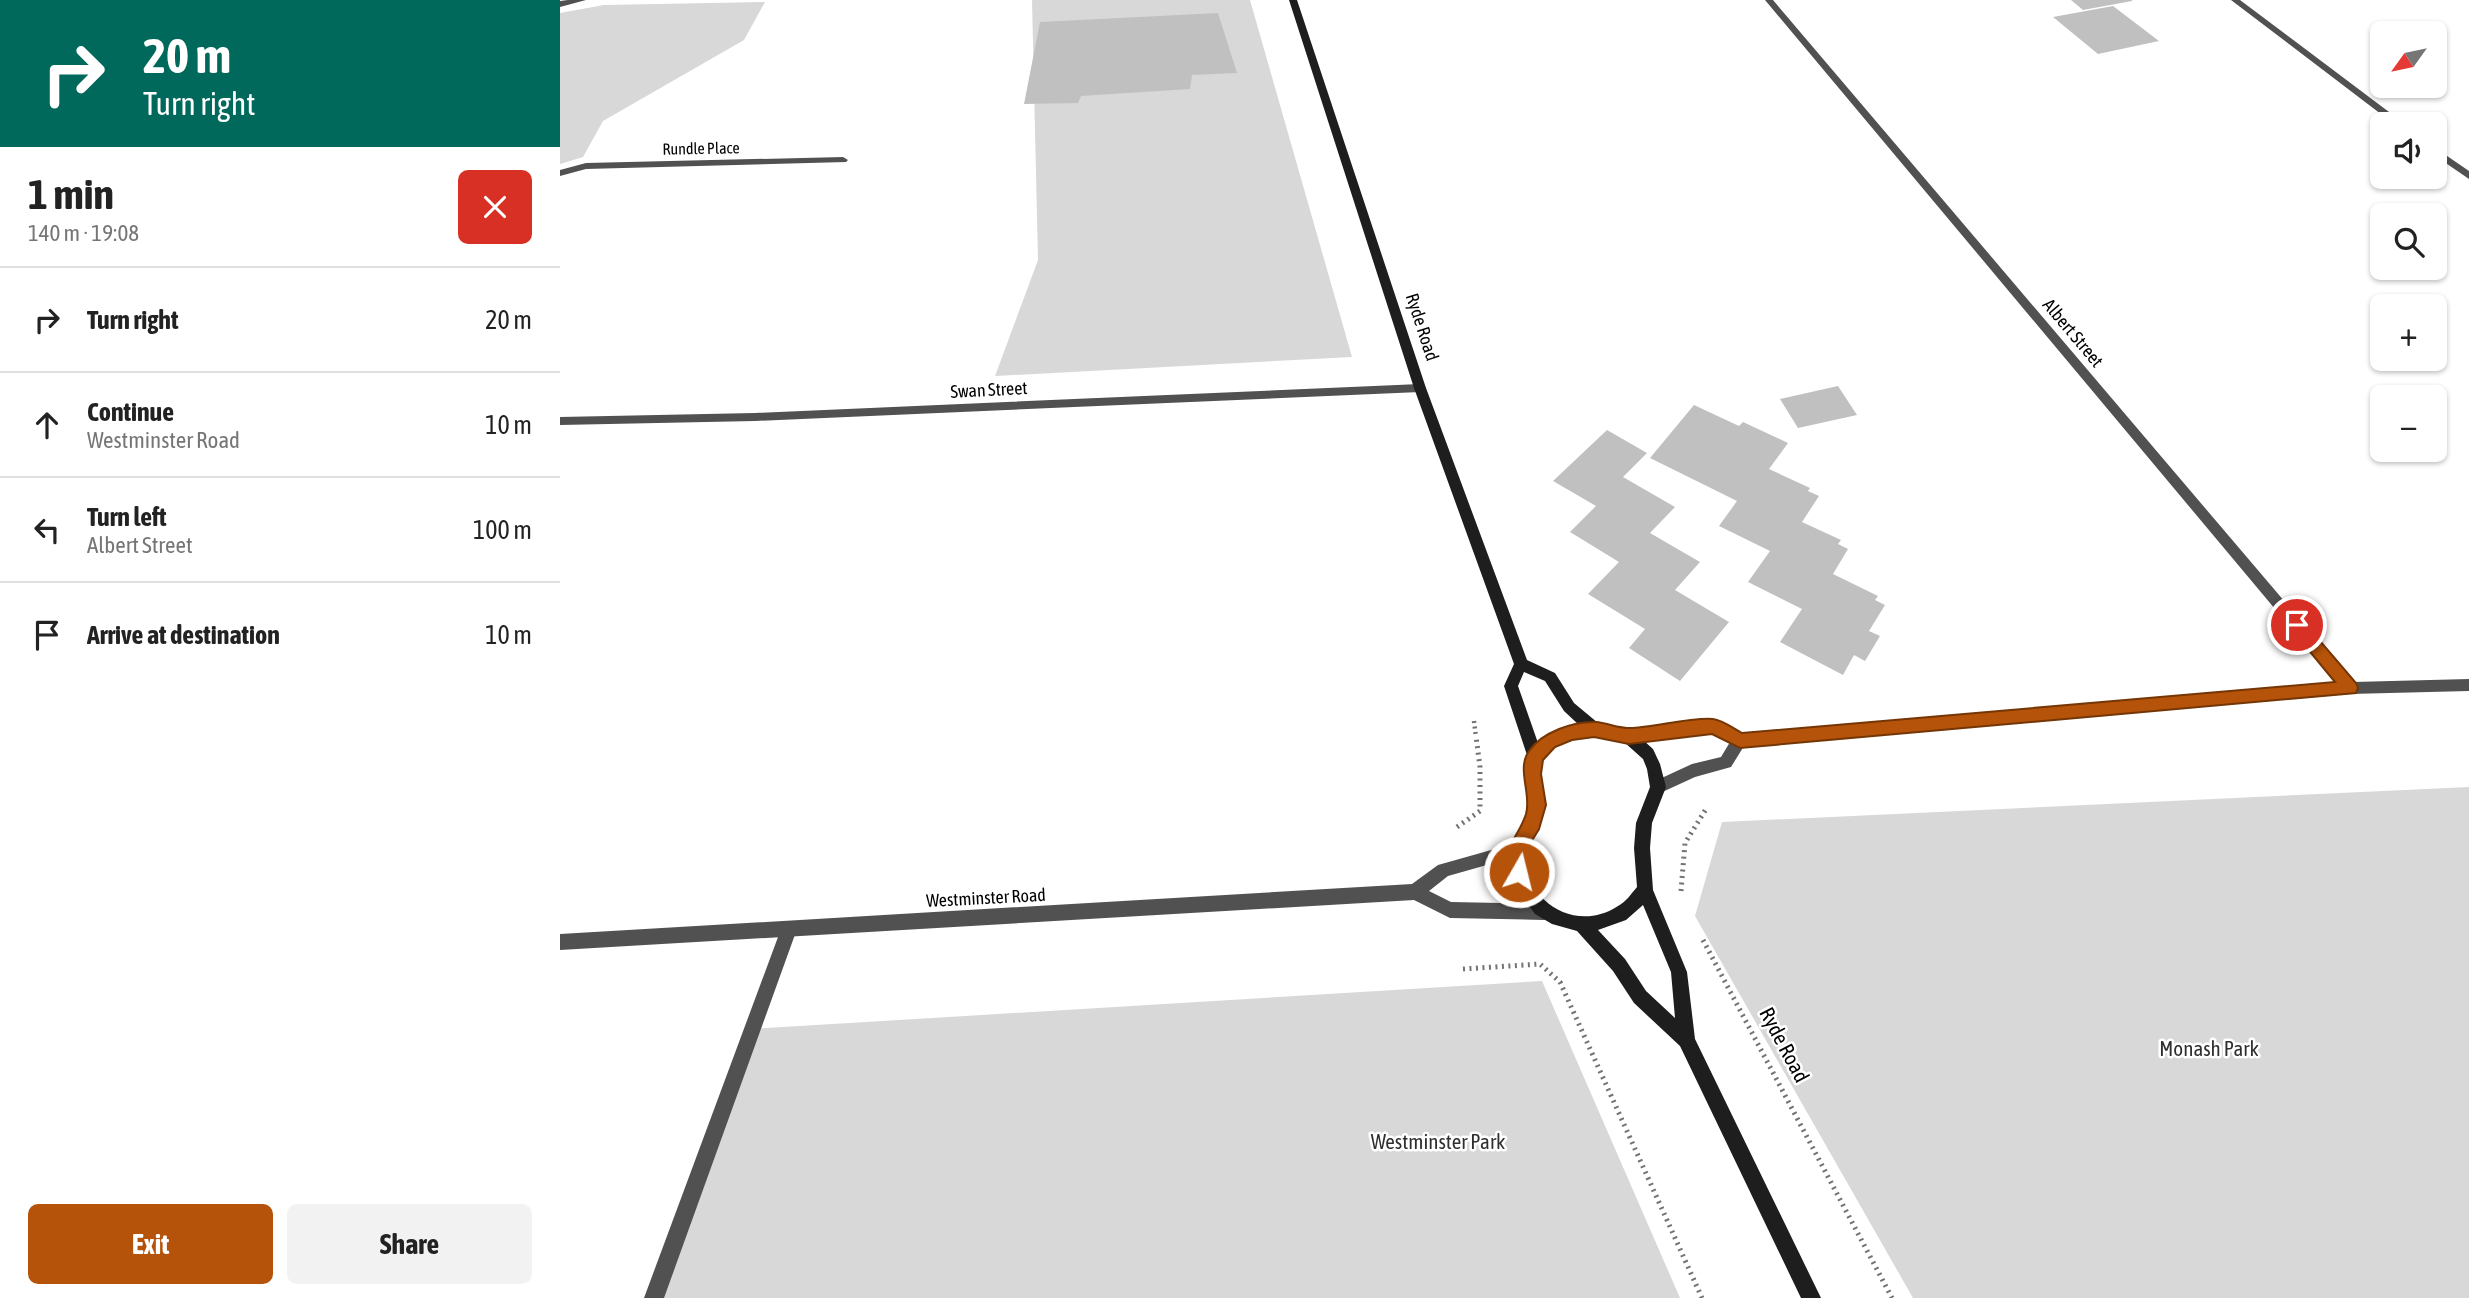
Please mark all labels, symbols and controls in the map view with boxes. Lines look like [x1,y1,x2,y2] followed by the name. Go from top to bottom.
[2370,21,2446,98] north arrow
[2370,21,2447,462] map controls
[143,27,231,83] text: 20 m
[28,28,119,119] icon: right
[143,85,256,122] text: Turn right
[2370,112,2447,189] button: sound
[662,138,740,158] street label: Rundle Place
[28,170,114,218] text: 1 min
[458,170,532,244] button: close
[2370,203,2447,280] button: search
[28,220,139,246] text: 140 m · 19:08
[1402,290,1443,363] street label: Ryde Road
[2039,294,2108,371] street label: Albert Street
[2370,294,2447,371] button: +
[28,301,66,339] icon: right
[87,305,178,335] text: Turn right
[485,305,532,335] text: 20 m
[950,377,1028,402] street label: Swan Street
[2370,385,2447,462] button: −
[87,397,174,427] text: Continue
[28,406,66,444] icon: ahead
[485,410,532,440] text: 10 m
[87,427,240,453] text: Westminster Road
[87,502,167,532] text: Turn left
[28,511,66,549] icon: left
[473,515,532,545] text: 100 m
[87,532,193,558] text: Albert Street
[2267,595,2327,655] pin
[2278,606,2316,644] icon: arrive
[28,616,66,654] icon: arrive
[87,620,280,650] text: Arrive at destination
[485,620,532,650] text: 10 m
[1482,835,1556,909] position arrow
[926,884,1046,911] street label: Westminster Road
[1755,1003,1815,1086] street label: Ryde Road
[2159,1036,2259,1060] park label: Monash Park
[1371,1129,1505,1153] park label: Westminster Park
[28,1204,273,1284] button: Exit
[287,1204,532,1284] button: Share

